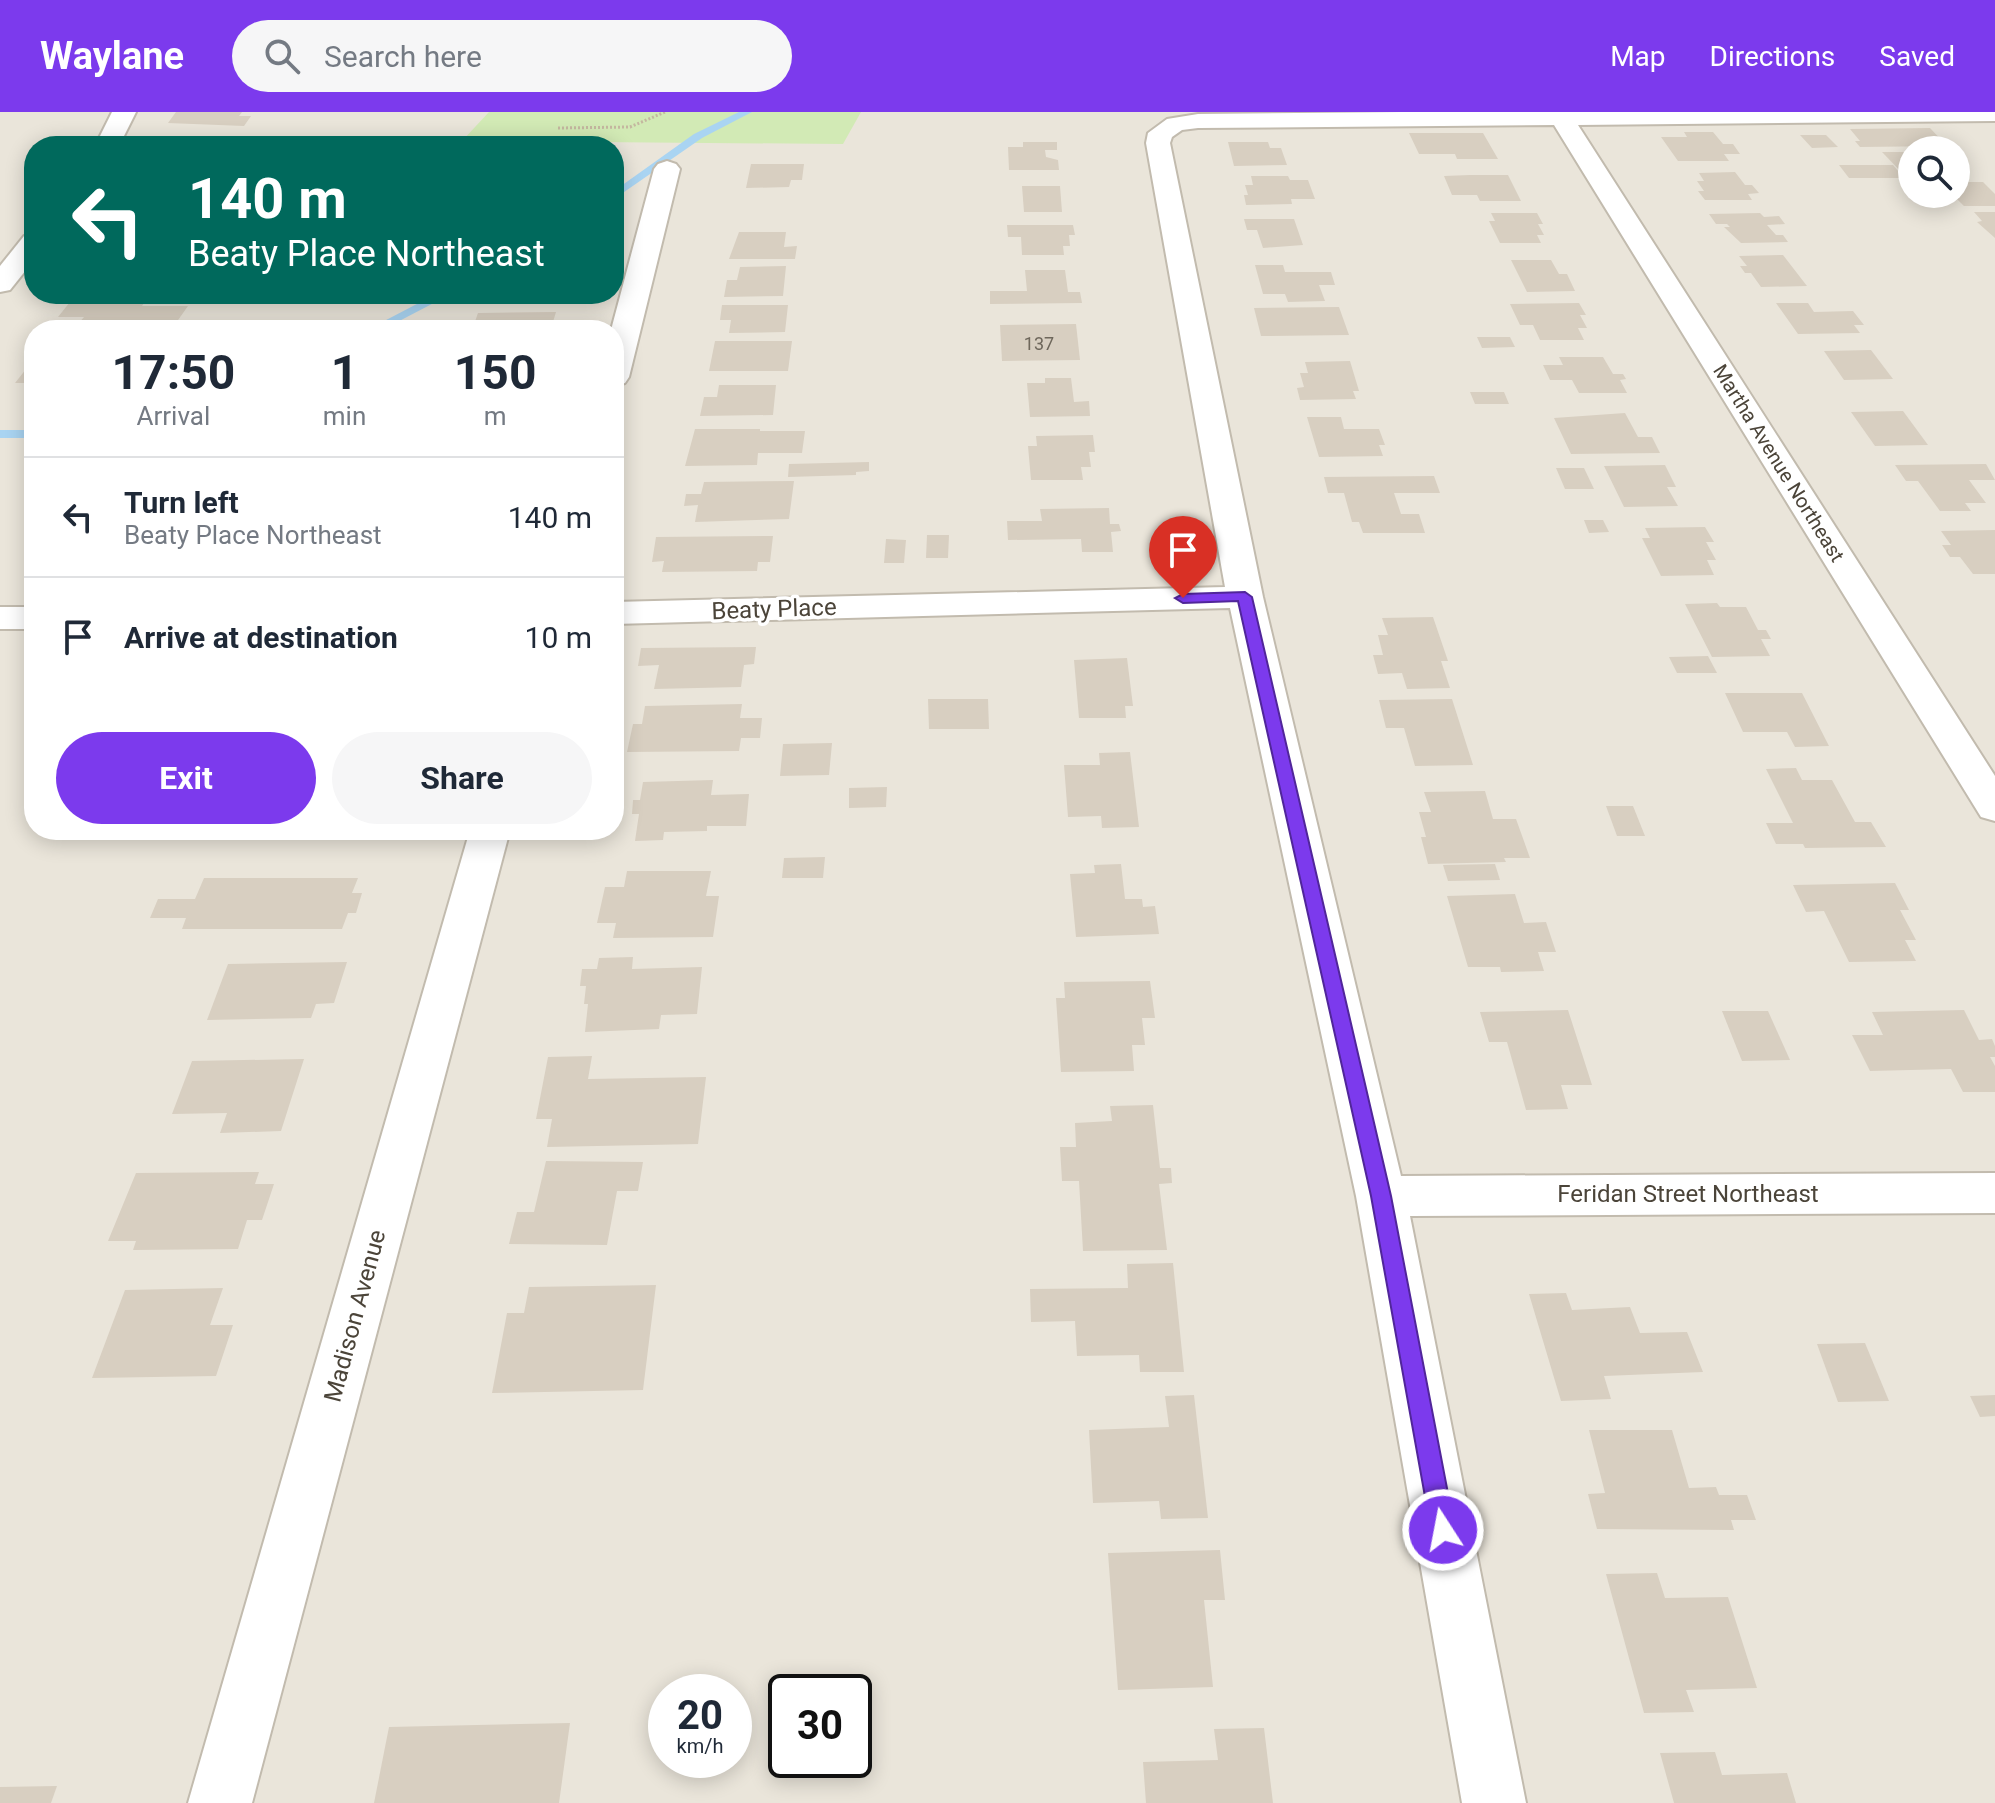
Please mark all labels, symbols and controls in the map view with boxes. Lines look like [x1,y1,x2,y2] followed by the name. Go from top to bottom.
[232,20,792,92] search box
[40,34,184,78] text: Waylane
[260,34,304,78] icon: search
[324,39,482,74] text: Search here
[1610,40,1666,73] text: Map
[1710,40,1835,73] text: Directions
[1879,40,1955,73] text: Saved
[1898,136,1970,208] map controls
[1898,136,1970,208] button: search
[188,166,347,232] text: 140 m
[56,168,160,272] icon: left
[188,233,545,275] text: Beaty Place Northeast
[1024,333,1054,354] house number: 137
[112,344,235,401] text: 17:50
[331,344,358,401] text: 1
[454,344,536,401] text: 150
[1708,360,1850,566] street label: Martha Avenue Northeast
[137,401,210,431] text: Arrival
[323,401,366,431] text: min
[484,401,507,431] text: m
[124,485,239,520] text: Turn left
[56,495,100,539] icon: left
[508,500,592,535] text: 140 m
[1149,516,1217,598] pin
[124,520,382,550] text: Beaty Place Northeast
[1161,528,1205,572] icon: arrive
[711,593,837,625] street label: Beaty Place
[56,615,100,659] icon: arrive
[124,620,398,655] text: Arrive at destination
[525,620,592,655] text: 10 m
[56,732,316,824] button: Exit
[332,732,592,824] button: Share
[1557,1180,1819,1208] street label: Feridan Street Northeast
[319,1227,391,1405] street label: Madison Avenue
[1401,1488,1485,1572] position arrow
[768,1674,872,1778] speed limit sign: 30
[677,1692,723,1739] text: 20
[677,1734,723,1758] text: km/h

